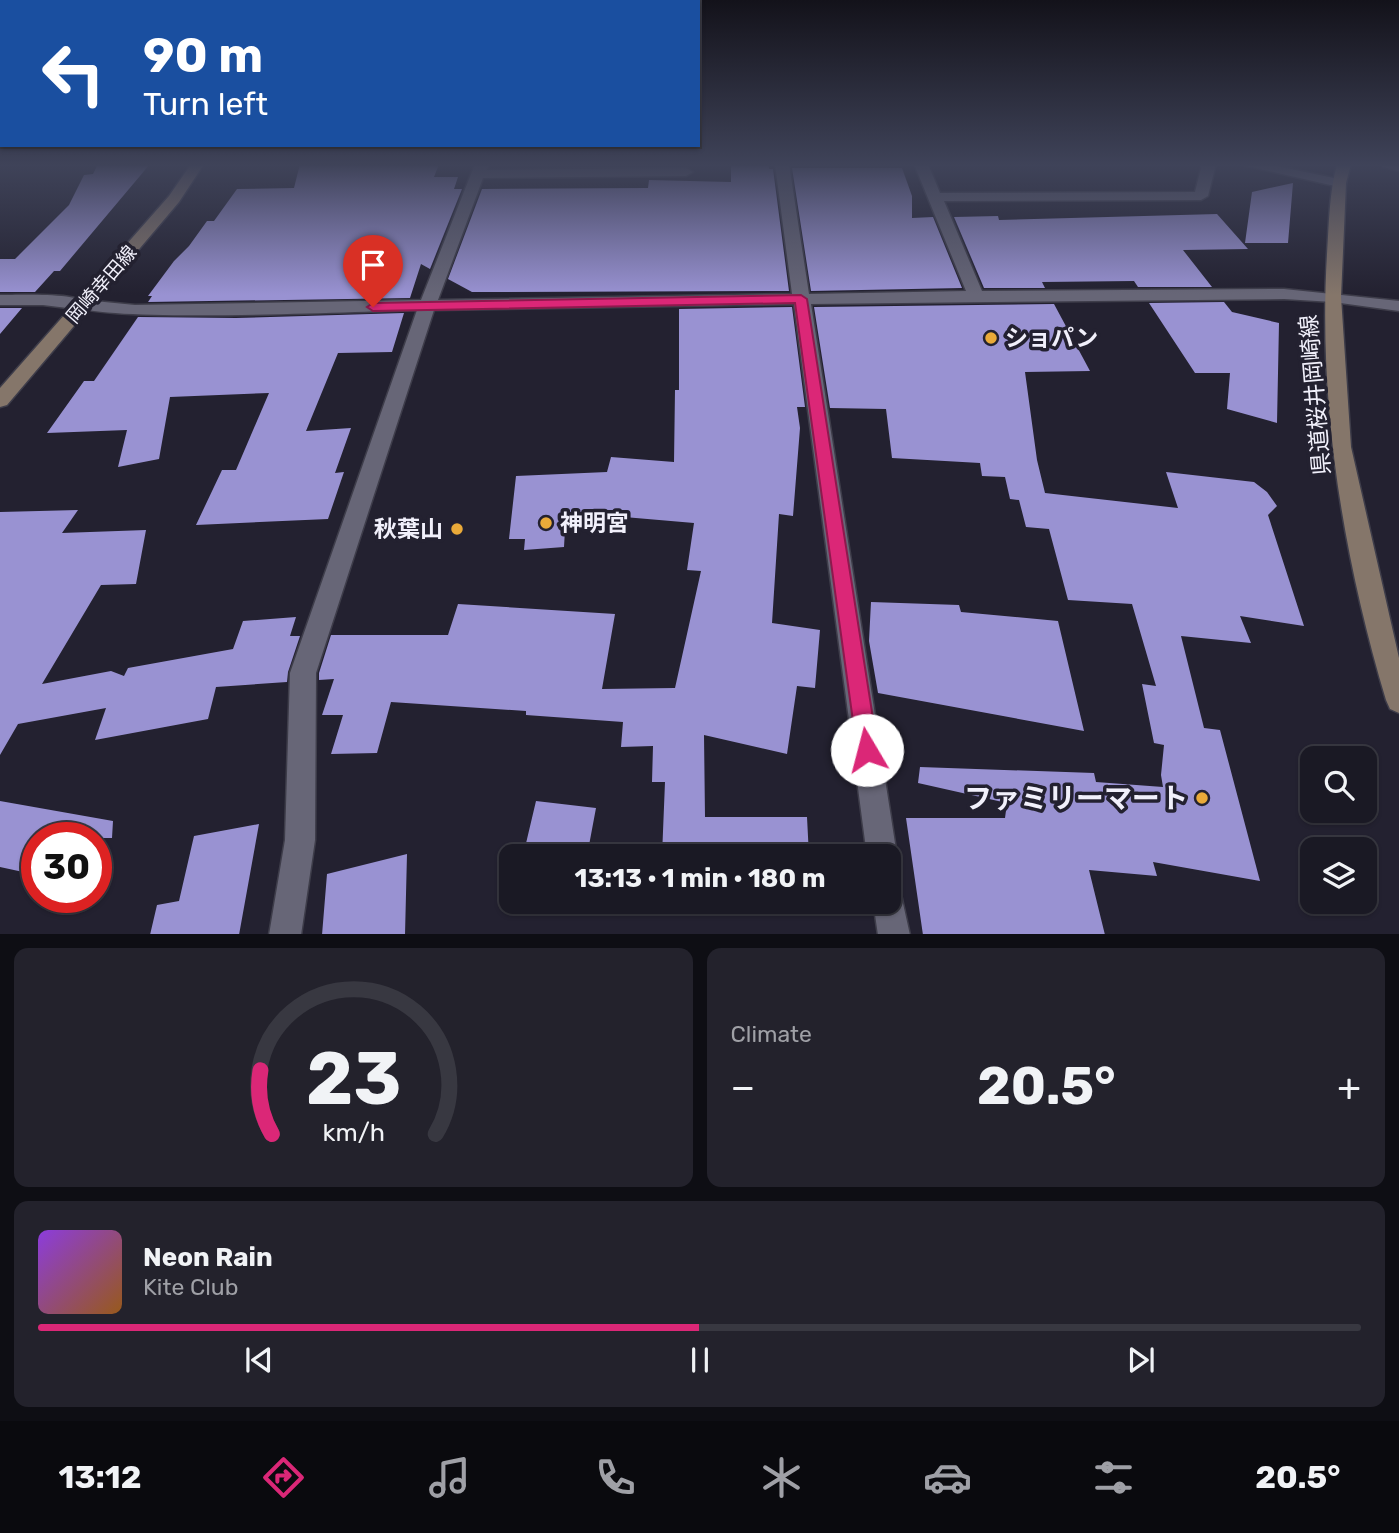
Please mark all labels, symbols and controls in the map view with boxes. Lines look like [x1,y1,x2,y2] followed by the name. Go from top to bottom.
[143,26,263,84] text: 90 m
[28,28,119,119] icon: left
[143,85,268,123] text: Turn left
[343,235,403,307] pin
[62,241,141,328] street label: 岡崎幸田線
[354,246,392,284] icon: arrive
[1294,314,1336,476] street label: 県道桜井岡崎線
[1005,324,1098,352] place label: ショパン
[983,330,999,346] marker: ショパン
[560,509,629,537] place label: 神明宮
[374,515,443,543] place label: 秋葉山
[538,515,554,531] marker: 神明宮
[449,521,465,537] marker: 秋葉山
[830,713,904,787] position arrow
[1300,746,1377,914] map controls
[1300,746,1377,823] button: search
[964,782,1188,815] place label: ファミリーマート
[1194,790,1210,806] marker: ファミリーマート
[21,822,112,913] speed limit sign: 30
[1300,837,1377,914] button: layers
[574,863,826,894] text: 13:13 · 1 min · 180 m
[731,1020,812,1048] text: Climate
[306,1036,401,1122] text: 23
[977,1055,1116,1117] text: 20.5°
[731,1064,755,1110] text: −
[1337,1064,1361,1110] text: +
[322,1117,384,1146] text: km/h
[143,1242,273,1273] text: Neon Rain
[143,1273,238,1301] text: Kite Club
[240,1341,278,1379] icon: previous
[681,1341,719,1379] icon: pause
[1122,1341,1160,1379] icon: next
[259,1453,308,1502] icon: directions
[425,1453,474,1502] icon: music
[591,1453,640,1502] icon: phone
[757,1453,806,1502] icon: climate
[923,1453,972,1502] icon: car
[1089,1453,1138,1502] icon: filters
[59,1458,142,1496] text: 13:12
[1255,1458,1340,1496] text: 20.5°

